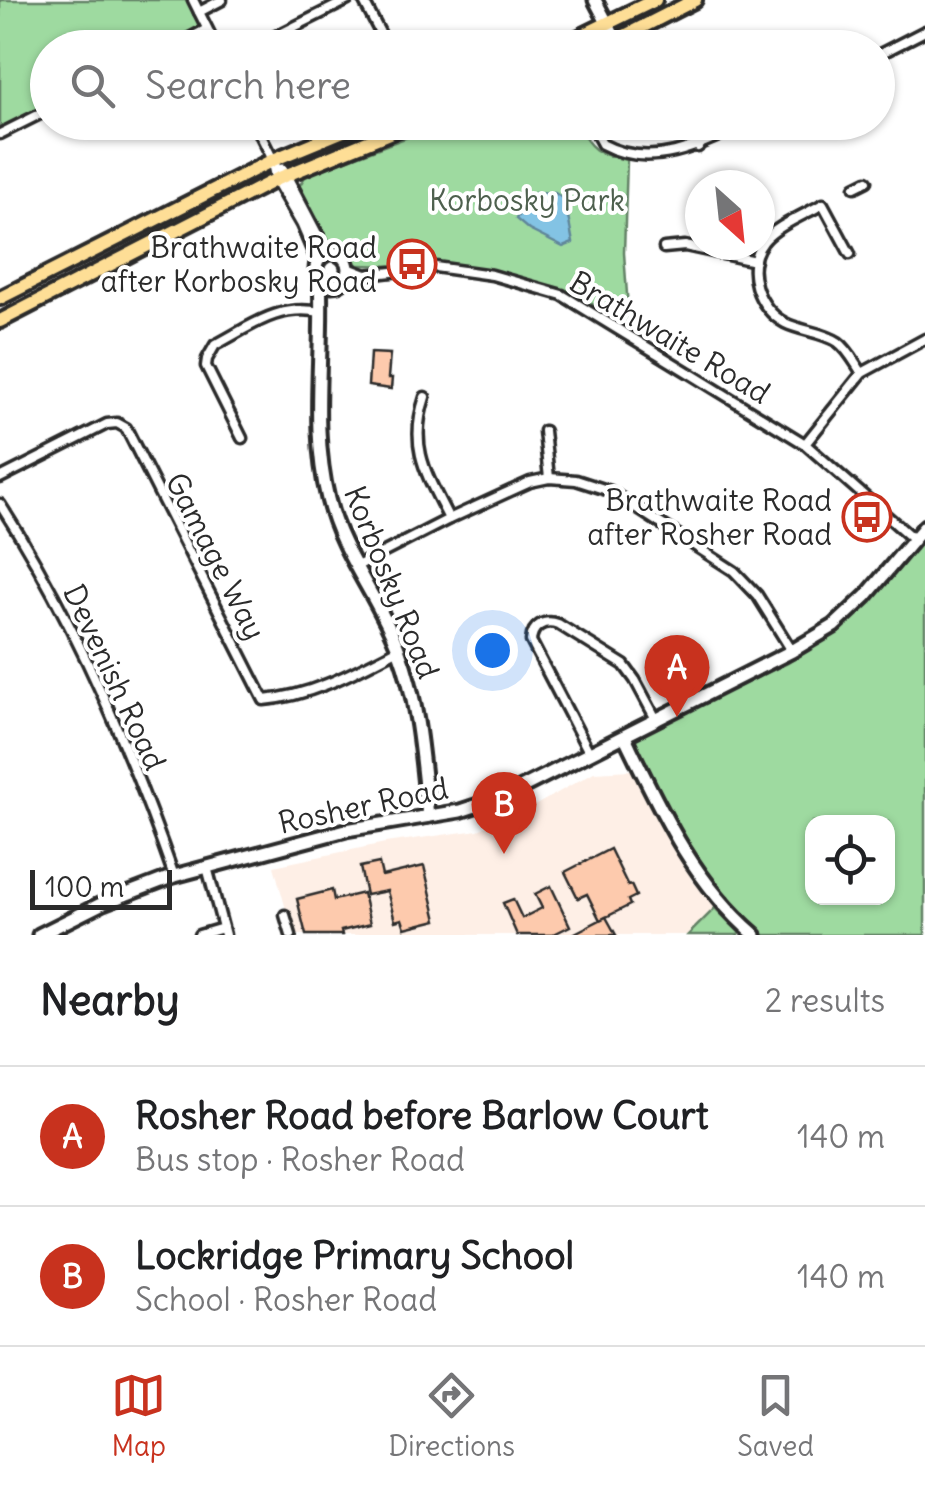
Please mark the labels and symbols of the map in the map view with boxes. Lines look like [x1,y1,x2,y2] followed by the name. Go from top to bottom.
[685,170,775,260] north arrow
[429,181,625,219] park label: Korbosky Park
[101,228,377,300] place label: Brathwaite Road after Korbosky Road
[386,238,438,290] bus stop icon: Brathwaite Road after Korbosky Road
[563,262,777,412] street label: Brathwaite Road
[158,466,274,646] street label: Gamage Way
[336,480,448,684] street label: Korbosky Road
[587,481,832,553] place label: Brathwaite Road after Rosher Road
[841,491,893,543] bus stop icon: Brathwaite Road after Rosher Road
[55,578,175,776] street label: Devenish Road
[467,625,518,676] your location
[644,634,710,717] pin: A
[275,768,451,842] street label: Rosher Road
[472,772,536,854] pin: B
[30,865,172,910] scale bar

